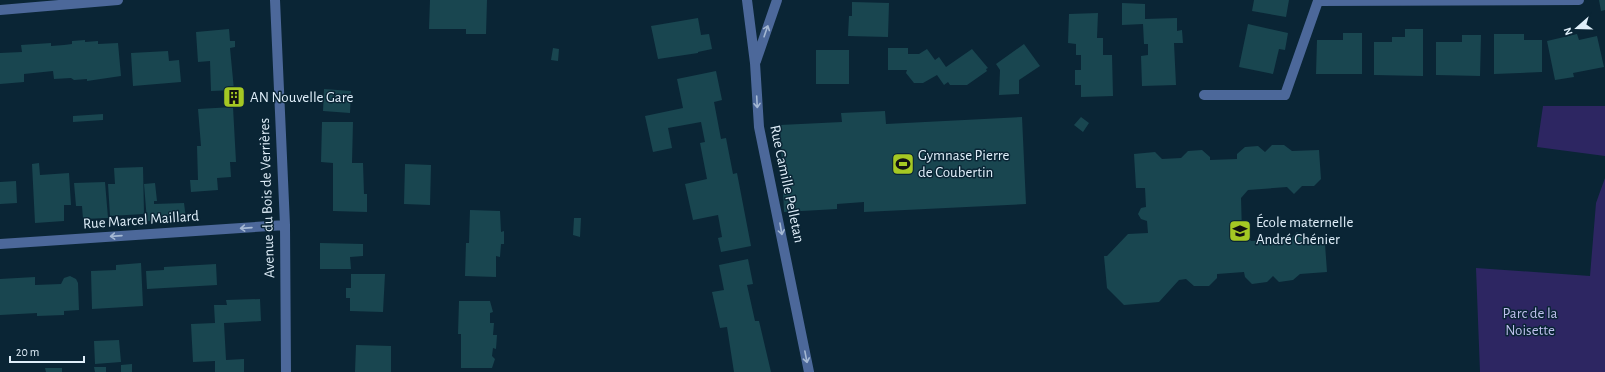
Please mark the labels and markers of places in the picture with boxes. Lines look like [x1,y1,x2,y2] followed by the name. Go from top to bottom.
[221,84,247,110] building icon: AN Nouvelle Gare
[250,90,353,105] place label: AN Nouvelle Gare
[918,148,1010,180] place label: Gymnase Pierre de Coubertin
[890,151,916,177] sports icon: Gymnase Pierre de Coubertin
[1256,213,1353,247] place label: École maternelle André Chénier
[1227,218,1253,244] school or university icon: École maternelle André Chénier

